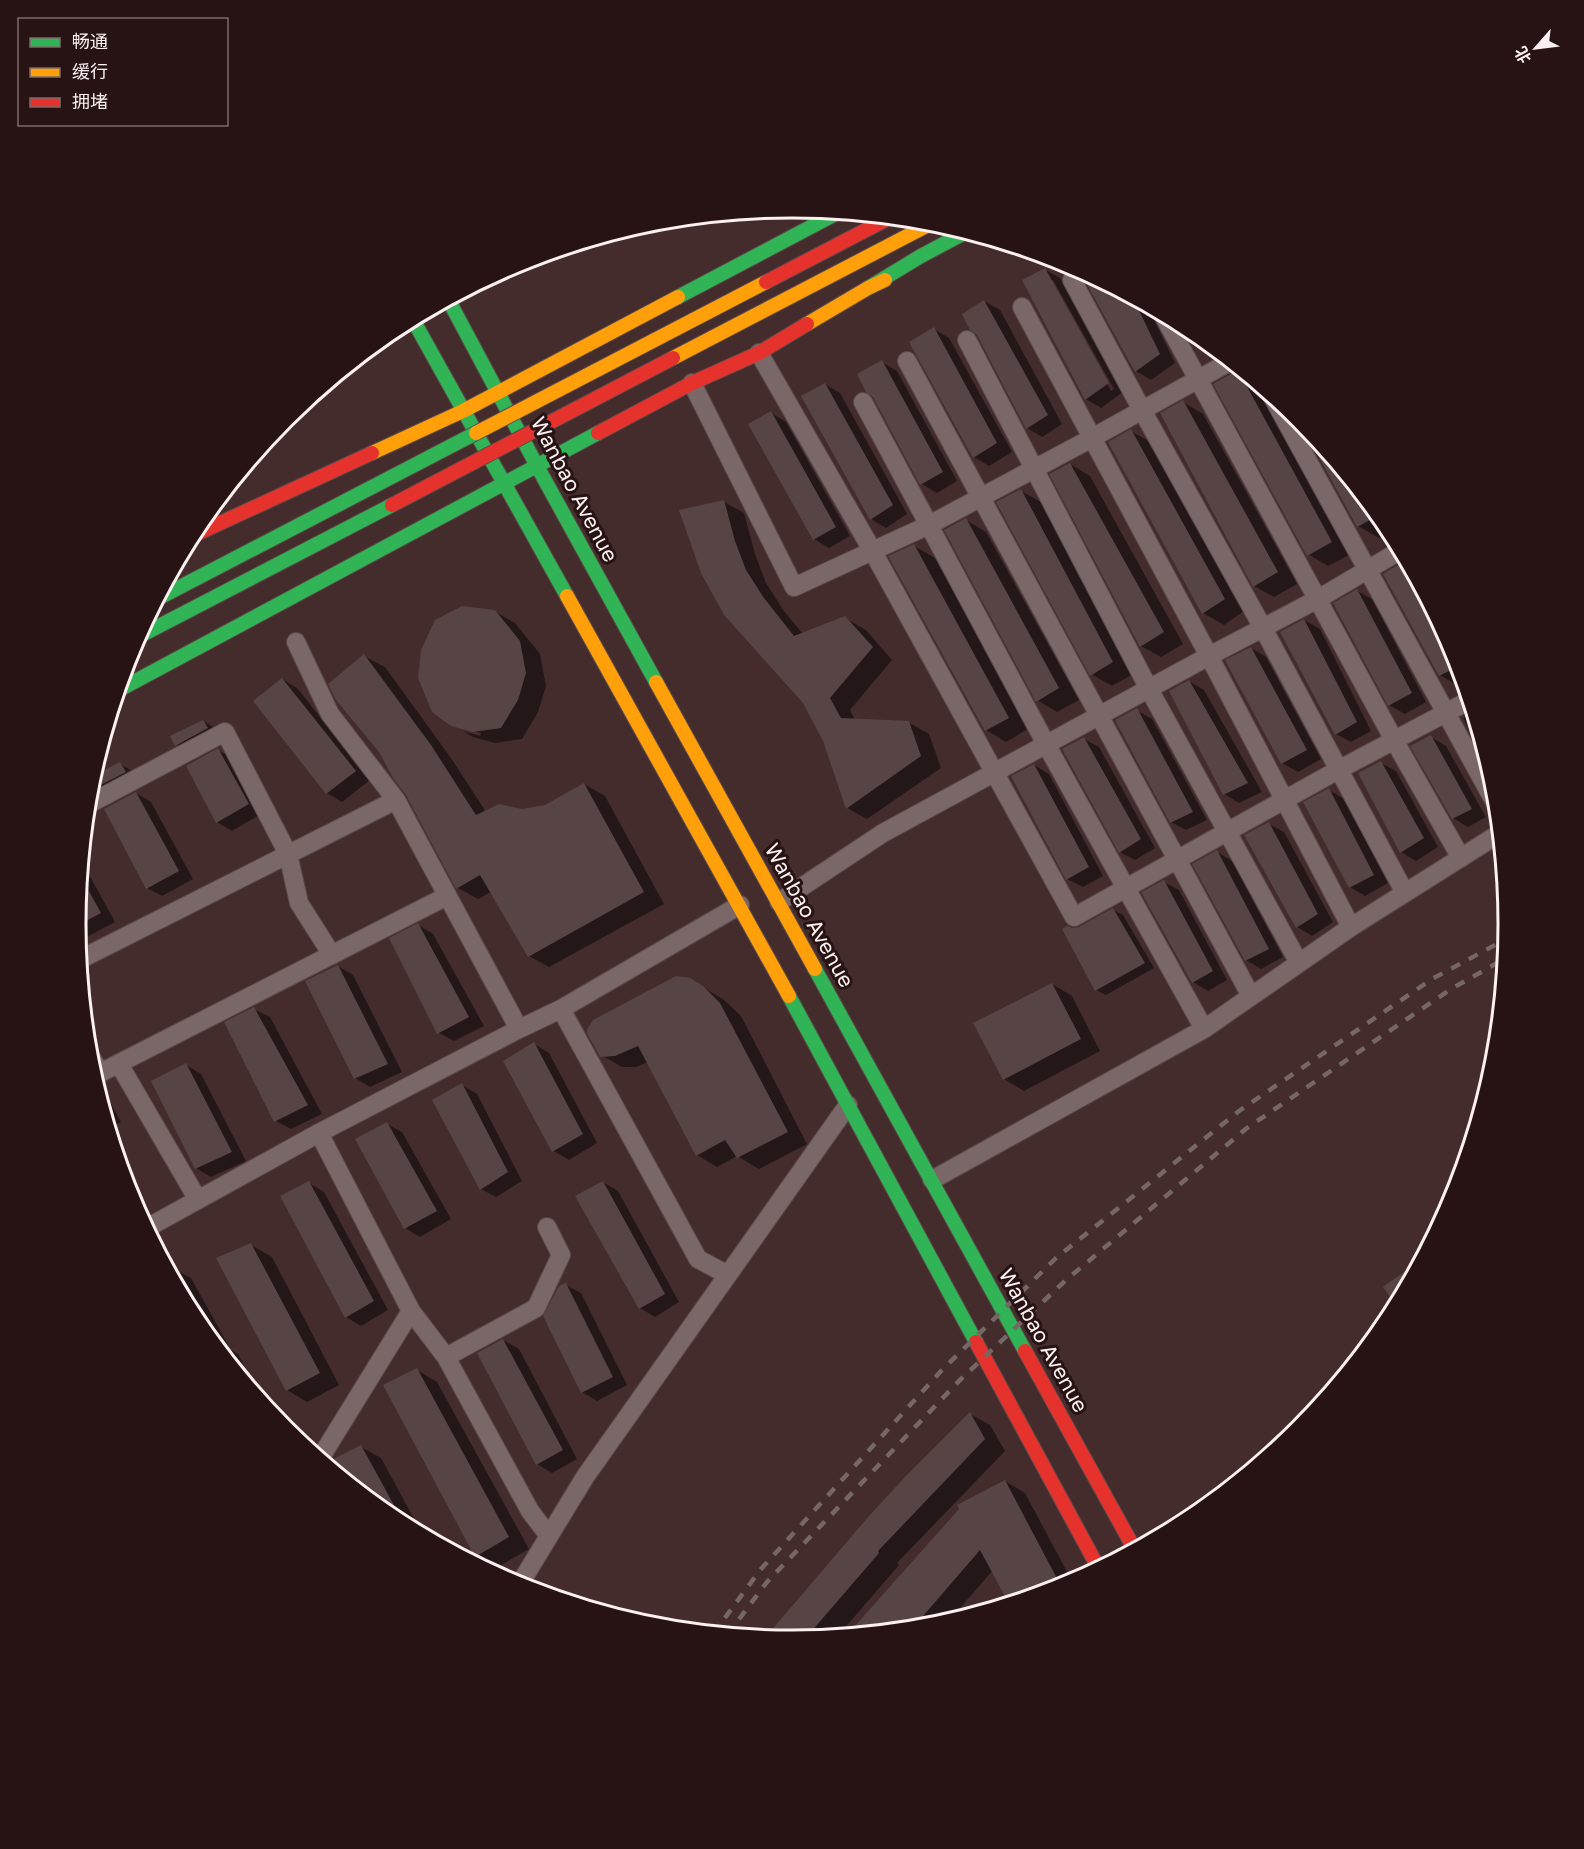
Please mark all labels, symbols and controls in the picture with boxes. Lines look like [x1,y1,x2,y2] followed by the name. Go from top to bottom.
[18,18,228,126] legend
[1506,18,1566,78] north arrow
[72,30,108,52] text: 畅通
[1510,43,1535,67] text: 北
[72,60,108,82] text: 缓行
[72,90,108,112] text: 拥堵
[526,412,624,566] street label: Wanbao Avenue
[760,838,860,992] street label: Wanbao Avenue
[994,1263,1094,1417] street label: Wanbao Avenue

